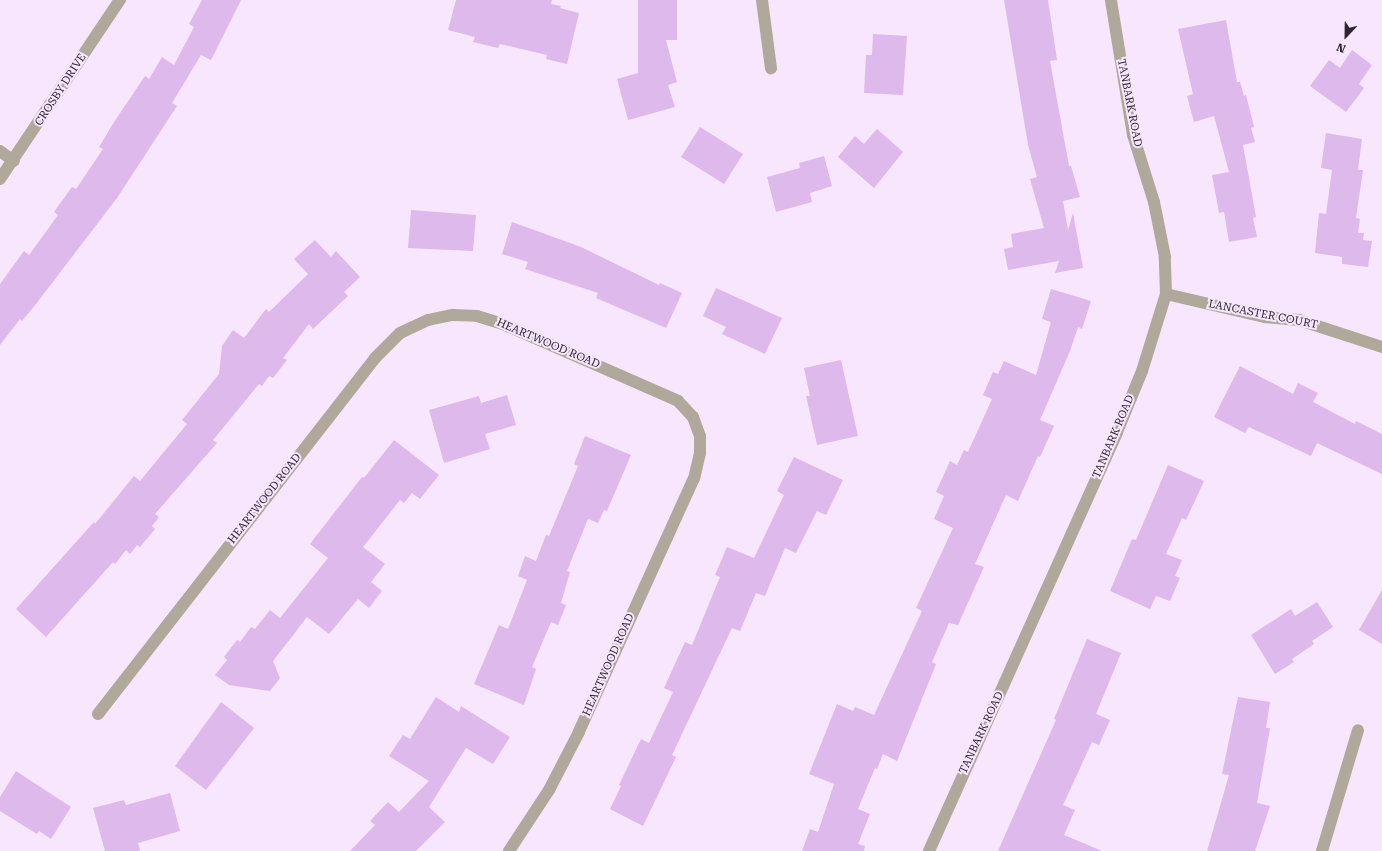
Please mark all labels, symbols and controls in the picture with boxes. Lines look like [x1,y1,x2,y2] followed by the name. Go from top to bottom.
[1326,16,1366,56] north arrow
[1335,40,1348,55] text: N
[33,51,89,129] street label: CROSBY DRIVE
[1114,58,1144,148] street label: TANBARK ROAD
[1207,298,1319,332] street label: LANCASTER COURT
[494,316,602,372] street label: HEARTWOOD ROAD
[1091,393,1137,481] street label: TANBARK ROAD
[226,451,304,547] street label: HEARTWOOD ROAD
[580,612,638,718] street label: HEARTWOOD ROAD
[957,690,1007,776] street label: TANBARK ROAD

